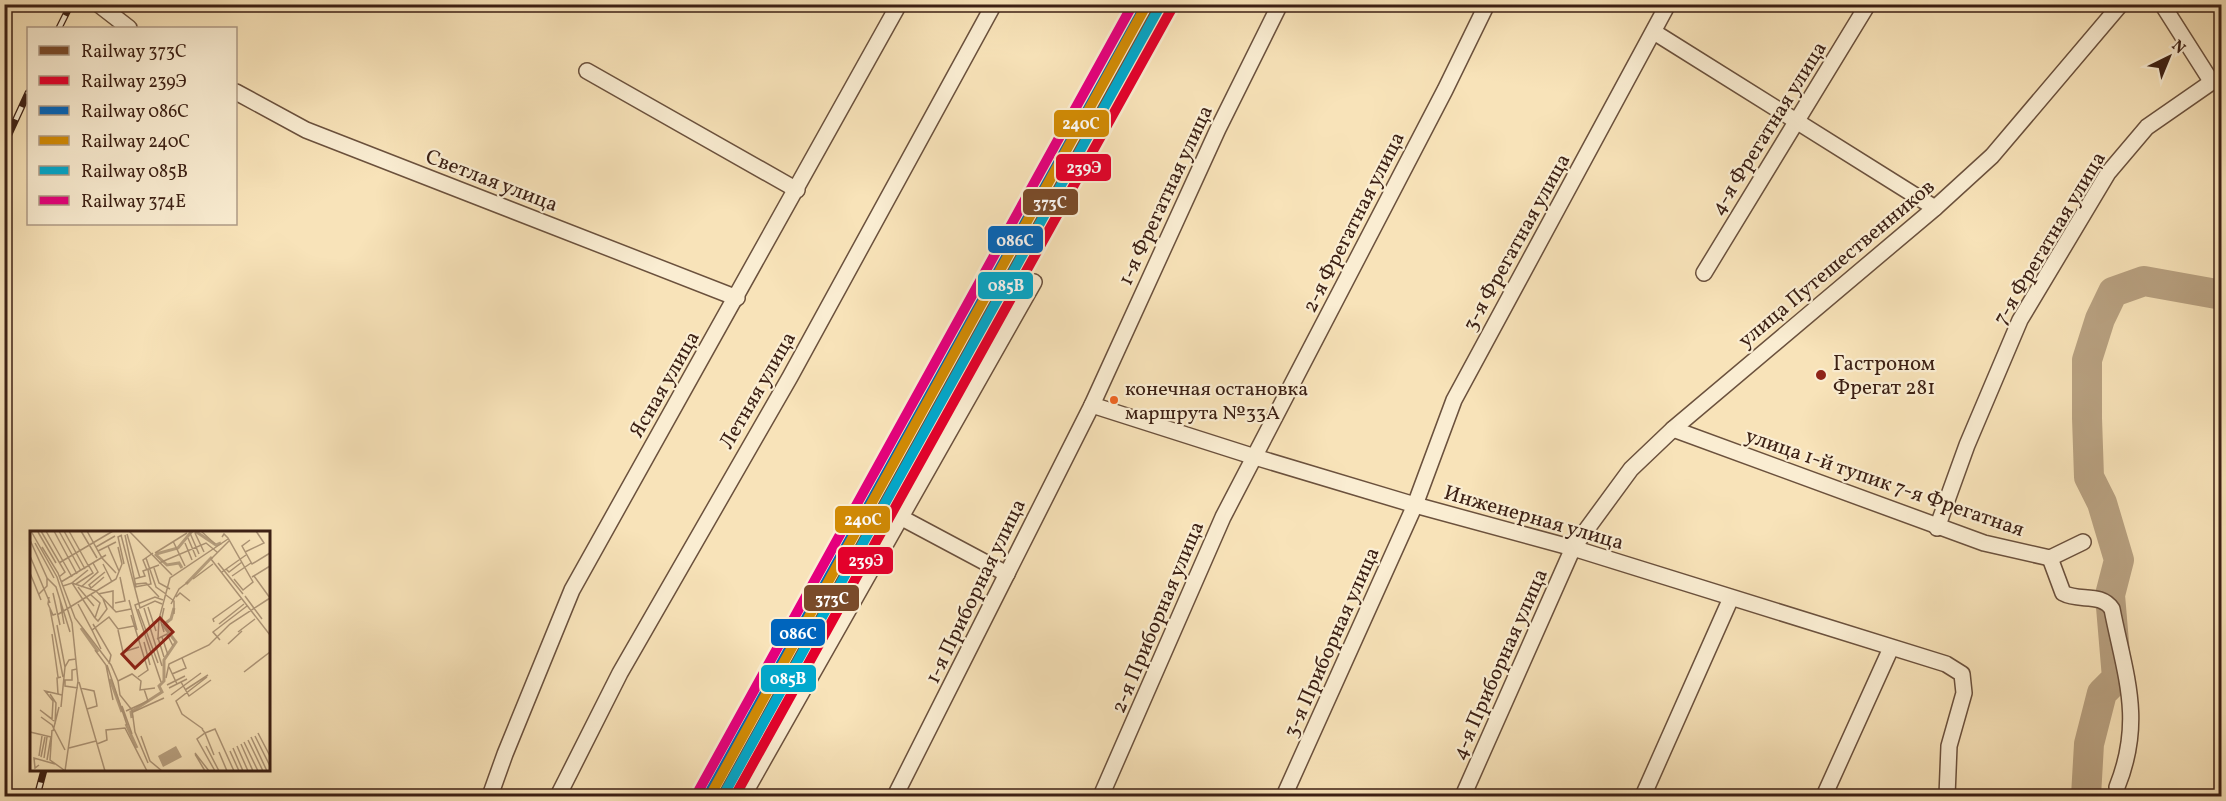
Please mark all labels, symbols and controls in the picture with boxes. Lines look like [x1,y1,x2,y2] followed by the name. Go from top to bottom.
[27,27,237,225] legend
[2139,27,2199,87] north arrow
[2166,35,2190,60] text: N
[1704,36,1835,221] street label: 4-я Фрегатная улица
[81,40,187,65] text: Railway 373C
[81,70,187,95] text: Railway 239Э
[81,100,189,125] text: Railway 086С
[1112,101,1221,290] street label: 1-я Фрегатная улица
[1053,109,1110,138] line badge: 240С
[1062,114,1100,136] text: 240С
[1296,127,1413,318] street label: 2-я Фрегатная улица
[81,130,190,155] text: Railway 240С
[421,143,562,220] street label: Светлая улица
[1987,147,2114,331] street label: 7-я Фрегатная улица
[1456,149,1578,337] street label: 3-я Фрегатная улица
[1055,153,1112,182] line badge: 239Э
[1066,158,1102,180] text: 239Э
[81,160,188,185] text: Railway 085В
[1732,173,1942,355] street label: улица Путешественников
[1022,188,1079,216] line badge: 373C
[81,190,186,215] text: Railway 374Е
[1033,193,1067,215] text: 373C
[987,225,1044,254] line badge: 086С
[996,231,1034,253] text: 086С
[977,271,1034,300] line badge: 085В
[988,276,1025,298] text: 085В
[623,326,708,444] street label: Ясная улица
[713,327,804,455] street label: Летняя улица
[1833,350,1935,403] place label: Гастроном Фрегат 281
[1814,368,1828,382] marker: Гастроном Фрегат 281
[1125,376,1308,428] place label: конечная остановка маршрута №33А
[1108,394,1120,406] marker: конечная остановка маршрута №33А
[1741,422,2028,545] street label: улица 1-й тупик 7-я Фрегатная
[1440,479,1627,558] street label: Инженерная улица
[919,494,1034,689] street label: 1-я Приборная улица
[834,505,891,534] line badge: 240С
[844,510,882,532] text: 240С
[1105,517,1212,718] street label: 2-я Приборная улица
[30,531,270,771] inset map
[1277,543,1387,742] street label: 3-я Приборная улица
[837,546,894,575] line badge: 239Э
[848,551,884,573] text: 239Э
[1445,564,1556,765] street label: 4-я Приборная улица
[803,584,860,612] line badge: 373C
[815,589,849,611] text: 373C
[770,618,826,647] line badge: 086С
[779,624,817,646] text: 086С
[760,664,817,693] line badge: 085В
[770,669,807,691] text: 085В

